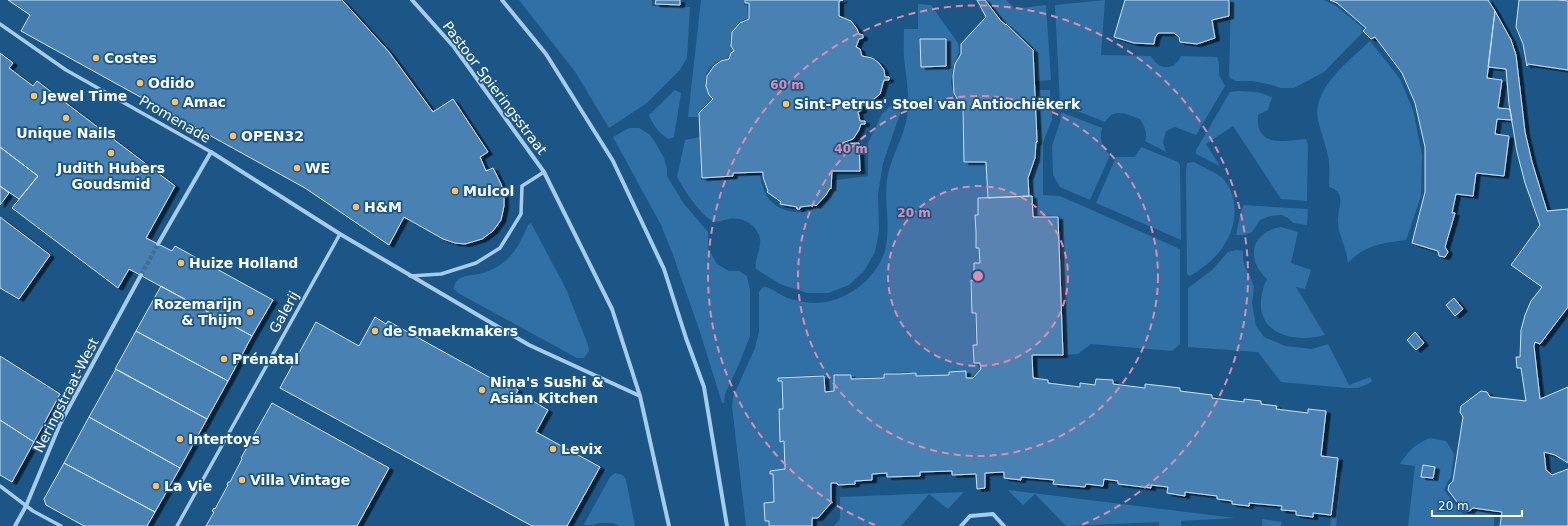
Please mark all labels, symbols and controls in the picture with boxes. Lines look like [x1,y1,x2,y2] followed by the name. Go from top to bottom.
[440,18,551,158] street label: Pastoor Spieringsstraat
[104,50,157,66] place label: Costes
[91,53,101,63] marker: Costes
[148,75,195,91] place label: Odido
[135,78,145,88] marker: Odido
[770,78,804,92] text: 60 m
[41,88,127,104] place label: Jewel Time
[29,91,39,101] marker: Jewel Time
[137,92,213,146] street label: Promenade
[183,94,226,110] place label: Amac
[794,96,1081,112] place label: Sint-Petrus' Stoel van Antiochiëkerk
[170,97,180,107] marker: Amac
[781,99,791,109] marker: Sint-Petrus' Stoel van Antiochiëkerk
[61,113,71,123] marker: Unique Nails
[16,125,116,141] place label: Unique Nails
[241,128,304,144] place label: OPEN32
[228,131,238,141] marker: OPEN32
[834,142,868,156] text: 40 m
[106,148,116,158] marker: Judith Hubers Goudsmid
[56,160,165,192] place label: Judith Hubers Goudsmid
[305,160,330,176] place label: WE
[292,163,302,173] marker: WE
[463,183,514,199] place label: Mulcol
[450,186,460,196] marker: Mulcol
[364,199,402,215] place label: H&M
[351,202,361,212] marker: H&M
[897,206,931,220] text: 20 m
[189,255,298,271] place label: Huize Holland
[176,258,186,268] marker: Huize Holland
[971,269,985,283] centre of rings
[266,288,302,336] street label: Galerij
[153,296,242,328] place label: Rozemarijn & Thijm
[245,307,255,317] marker: Rozemarijn & Thijm
[383,323,518,339] place label: de Smaekmakers
[370,326,380,336] marker: de Smaekmakers
[30,335,102,455] street label: Neringstraat-West
[232,351,299,367] place label: Prénatal
[219,354,229,364] marker: Prénatal
[490,374,604,406] place label: Nina's Sushi & Asian Kitchen
[477,385,487,395] marker: Nina's Sushi & Asian Kitchen
[188,431,260,447] place label: Intertoys
[175,434,185,444] marker: Intertoys
[561,441,602,457] place label: Levix
[548,444,558,454] marker: Levix
[250,472,350,488] place label: Villa Vintage
[237,475,247,485] marker: Villa Vintage
[164,478,212,494] place label: La Vie
[151,481,161,491] marker: La Vie
[1432,492,1522,518] scale bar
[1438,499,1469,513] text: 20 m

